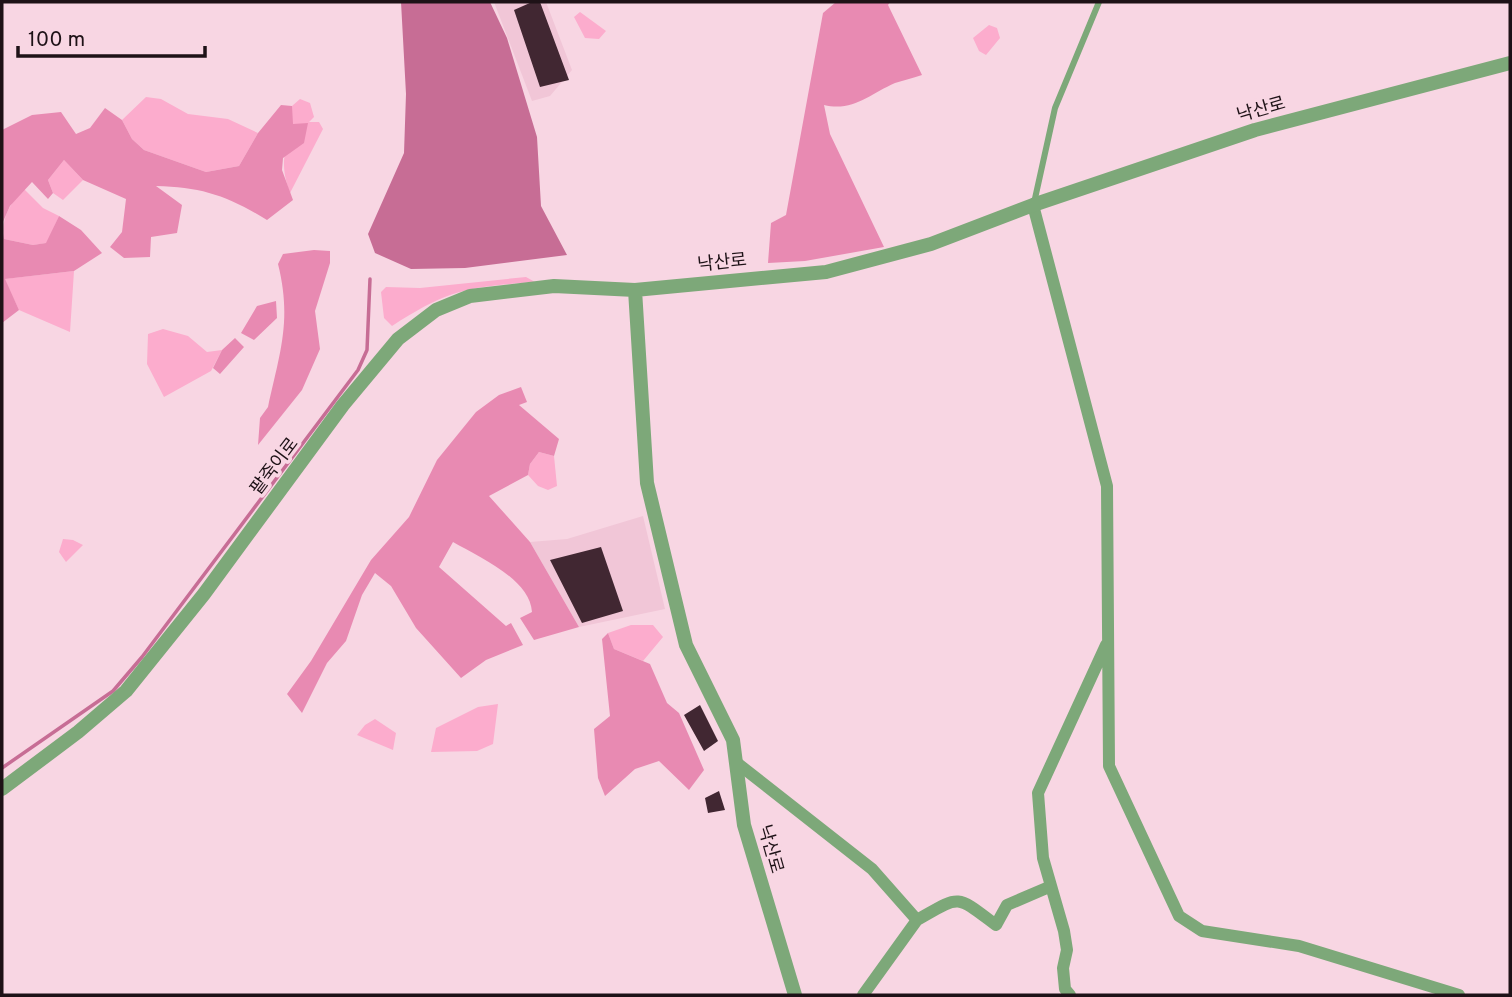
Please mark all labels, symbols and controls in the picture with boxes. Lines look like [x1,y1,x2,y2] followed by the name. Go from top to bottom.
[18,14,205,58] scale bar
[28,27,85,54] text: 100 m
[1234,93,1288,128] street label: 낙산로
[696,249,748,278] street label: 낙산로
[246,434,304,500] street label: 팥죽이로
[752,822,787,876] street label: 낙산로

